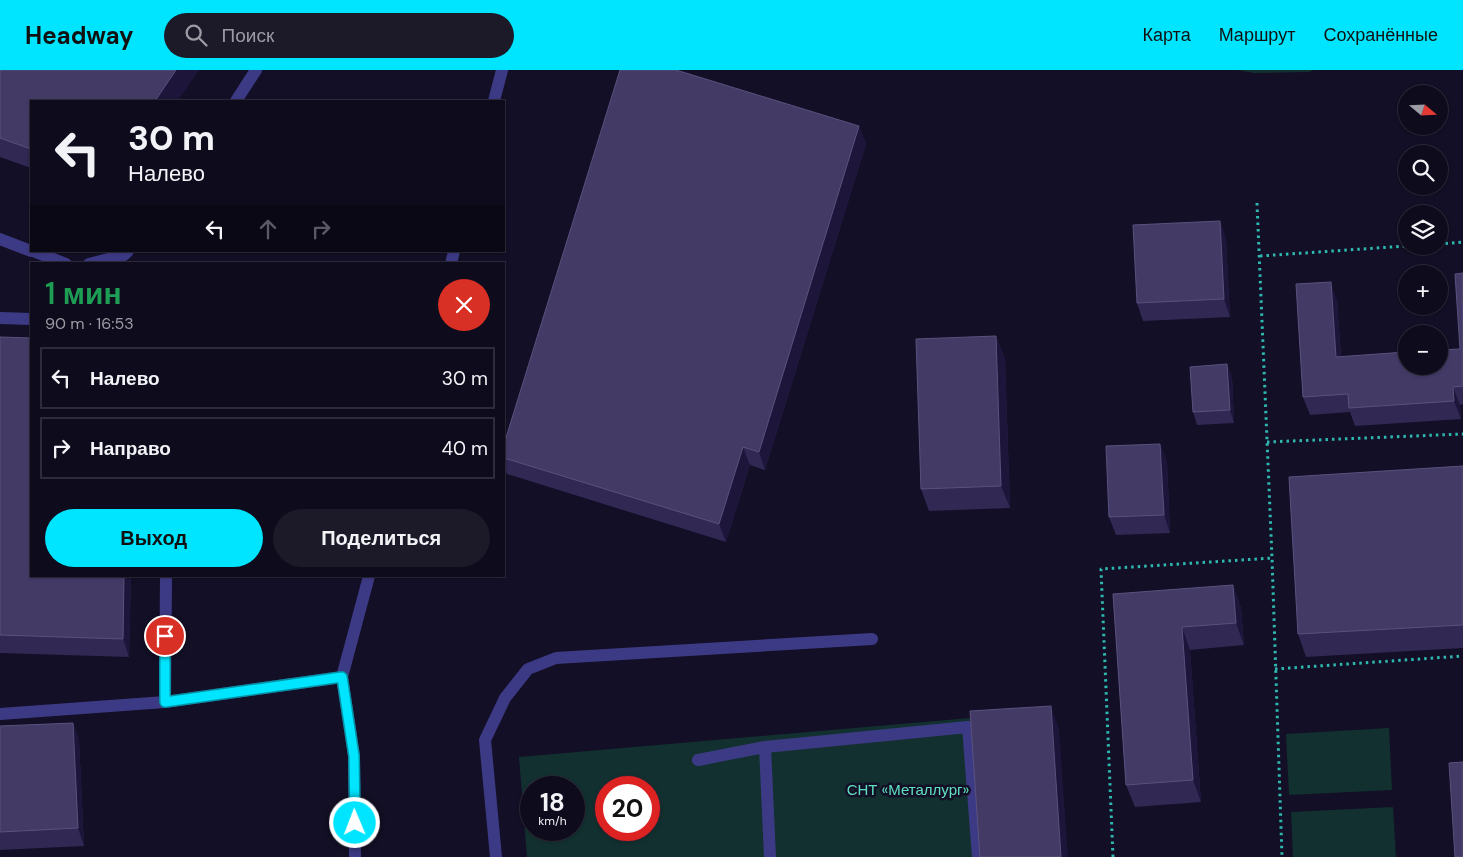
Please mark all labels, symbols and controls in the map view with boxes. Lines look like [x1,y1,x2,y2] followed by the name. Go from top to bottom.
[164,13,514,58] search box
[25,20,134,51] text: Headway
[182,21,210,49] icon: search
[222,23,274,48] text: Поиск
[1143,23,1191,47] text: Карта
[1219,23,1295,47] text: Маршрут
[1323,23,1438,47] text: Сохранённые
[1398,85,1448,135] north arrow
[1398,85,1448,375] map controls
[128,115,215,161] text: 30 m
[45,120,110,185] icon: left
[1398,145,1448,195] button: search
[128,159,205,188] text: Налево
[1398,205,1448,255] button: layers
[201,215,229,243] icon: left
[254,215,282,243] icon: ahead
[307,215,335,243] icon: right
[1398,265,1448,315] button: +
[45,274,122,313] text: 1 мин
[438,279,490,331] button: close
[45,313,134,334] text: 90 m · 16:53
[1398,325,1448,375] button: −
[47,364,75,392] icon: left
[90,366,160,391] text: Налево
[442,366,488,391] text: 30 m
[47,434,75,462] icon: right
[90,436,171,461] text: Направо
[441,436,488,461] text: 40 m
[45,509,263,567] button: Выход
[273,509,490,567] button: Поделиться
[144,615,186,657] pin
[151,622,179,650] icon: arrive
[595,776,660,841] speed limit sign: 20
[847,780,970,800] park label: СНТ «Металлург»
[540,786,565,819] text: 18
[328,796,380,848] position arrow
[538,813,567,829] text: km/h

